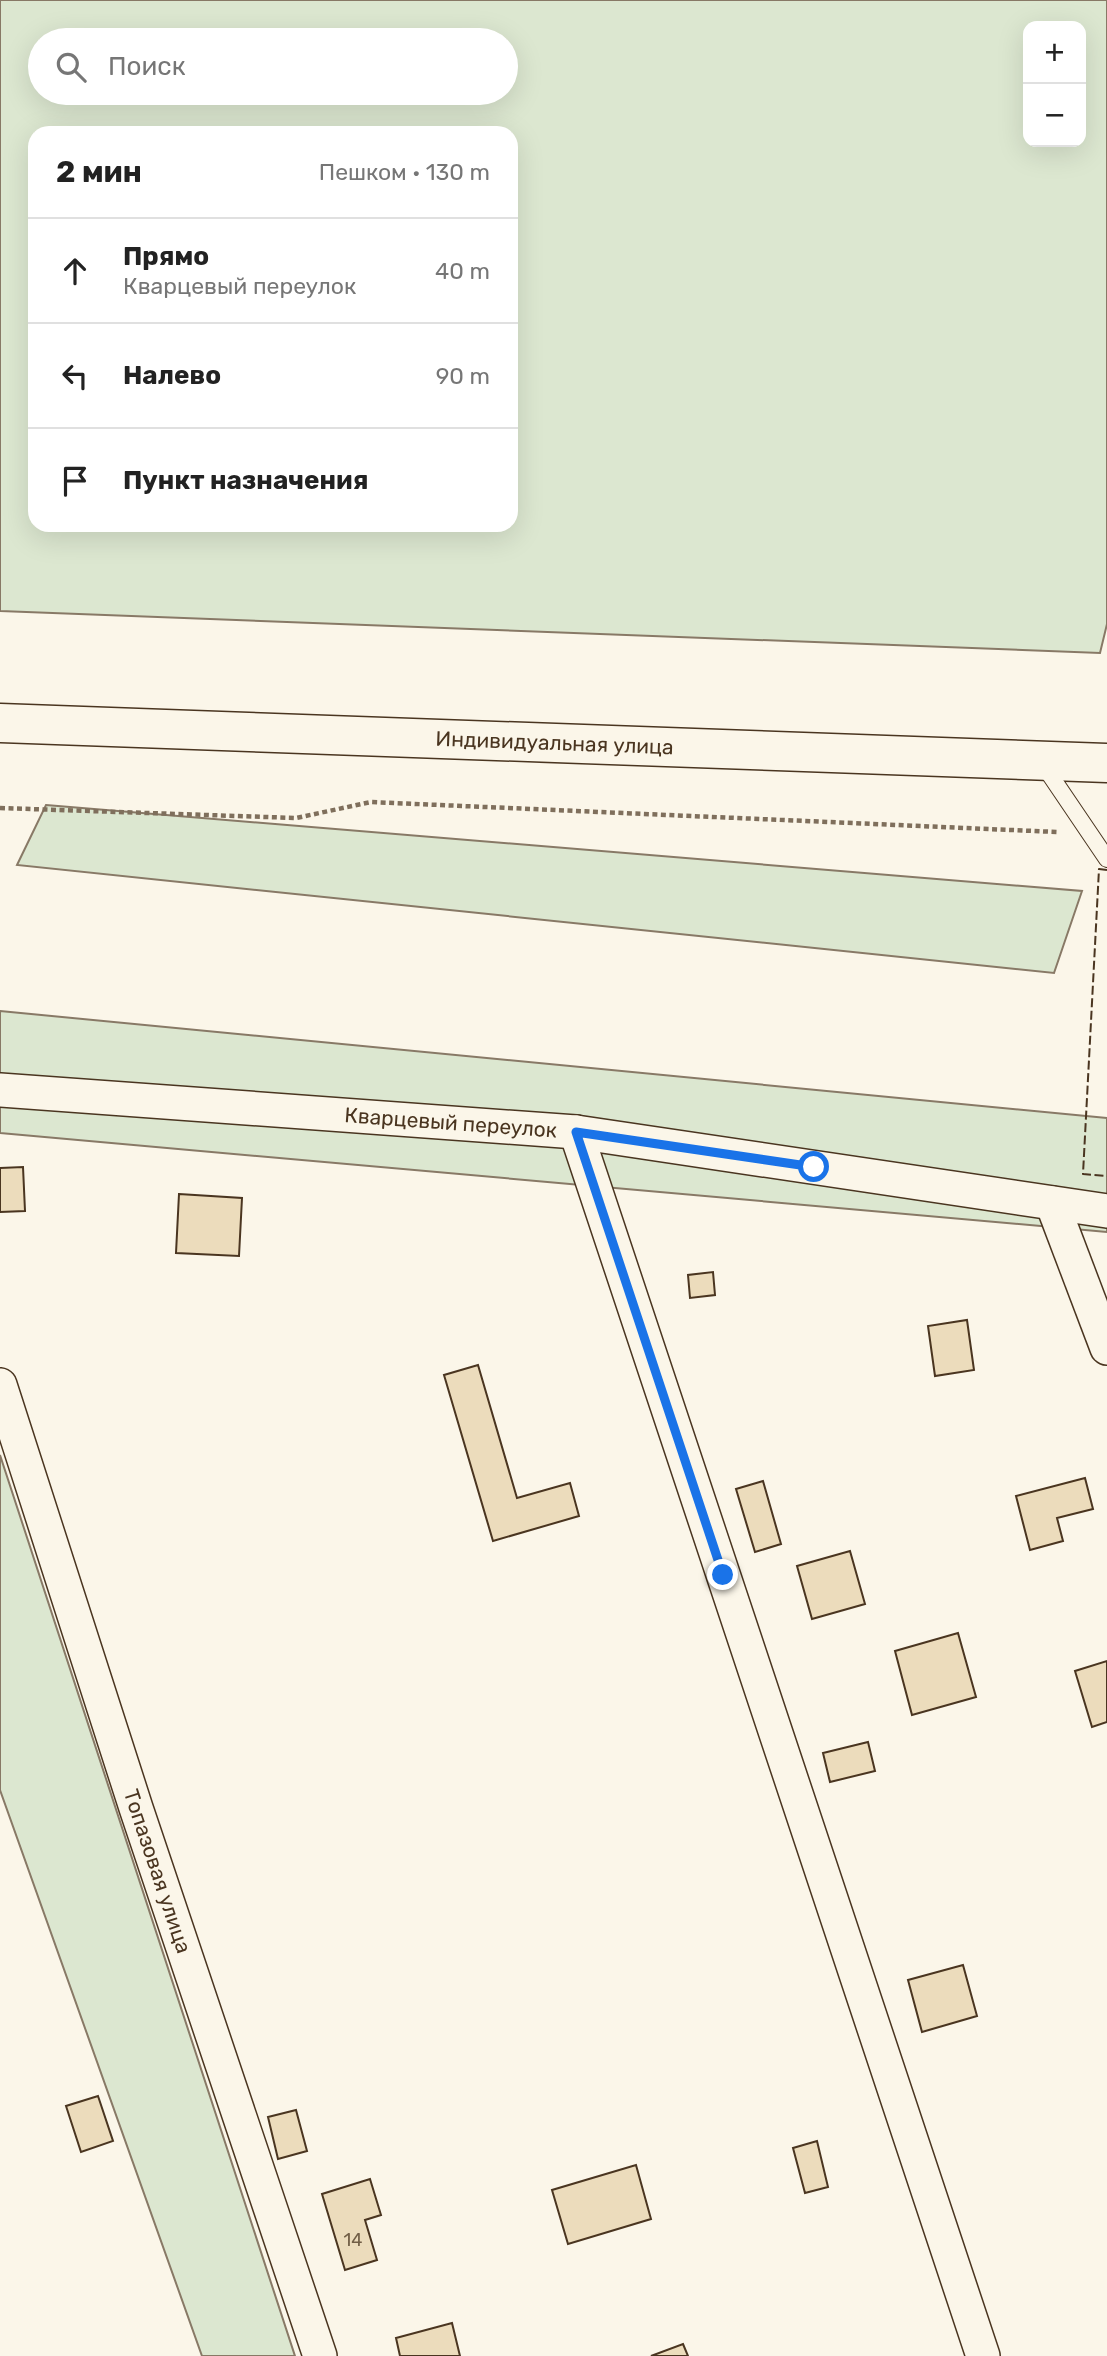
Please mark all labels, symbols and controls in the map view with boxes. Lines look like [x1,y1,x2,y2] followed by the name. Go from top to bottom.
[1023,21,1086,147] map controls
[1023,21,1086,84] button: +
[28,28,518,105] search box
[52,48,90,86] icon: search
[108,51,186,82] text: Поиск
[1023,84,1086,147] button: −
[56,154,142,190] text: 2 мин
[319,158,490,186] text: Пешком · 130 m
[123,241,209,272] text: Прямо
[56,252,94,290] icon: ahead
[435,257,490,285] text: 40 m
[123,272,356,300] text: Кварцевый переулок
[56,357,94,395] icon: left
[123,360,221,391] text: Налево
[436,362,490,390] text: 90 m
[56,462,94,500] icon: arrive
[123,465,368,496] text: Пункт назначения
[435,726,674,759] street label: Индивидуальная улица
[344,1102,558,1143] street label: Кварцевый переулок
[798,1151,829,1182] route start
[707,1559,738,1590] route end
[119,1786,197,1956] street label: Топазовая улица
[344,2229,362,2251] house number: 14

